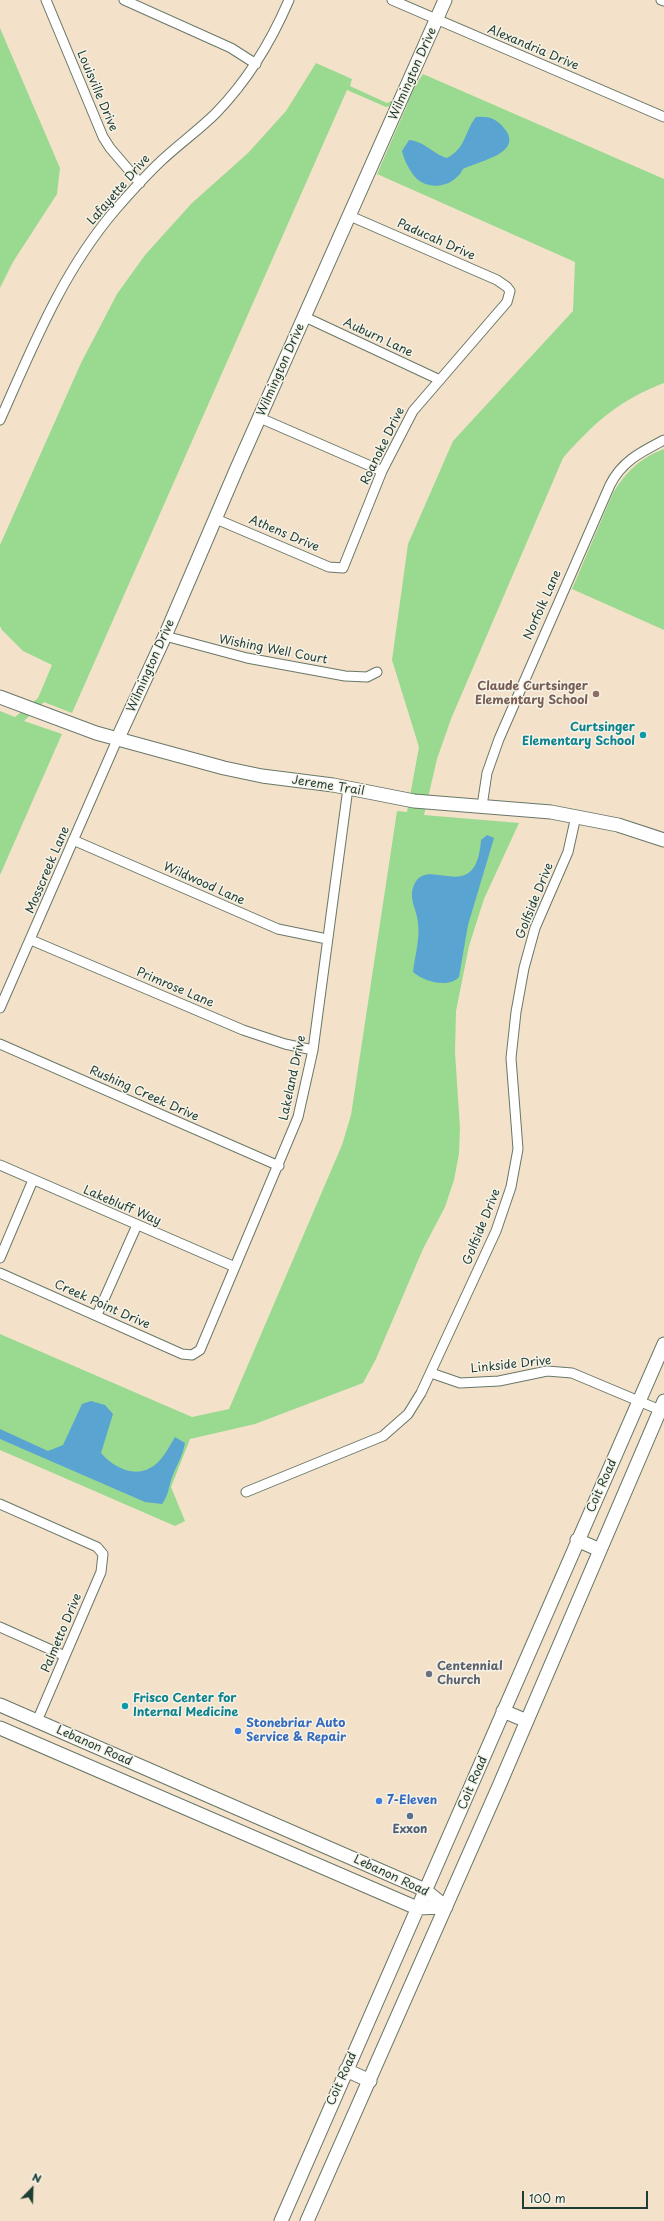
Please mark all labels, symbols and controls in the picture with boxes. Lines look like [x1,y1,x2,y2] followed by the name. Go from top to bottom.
[485,22,581,74] street label: Alexandria Drive
[386,25,440,123] street label: Wilmington Drive
[73,48,121,134] street label: Louisville Drive
[85,152,153,228] street label: Lafayette Drive
[395,216,477,264] street label: Paducah Drive
[341,316,415,360] street label: Auburn Lane
[254,321,308,419] street label: Wilmington Drive
[358,405,408,487] street label: Roanoke Drive
[247,513,321,555] street label: Athens Drive
[521,568,565,642] street label: Norfolk Lane
[124,617,178,715] street label: Wilmington Drive
[218,632,328,668] street label: Wishing Well Court
[475,680,588,708] place label: Claude Curtsinger Elementary School
[591,689,601,699] marker: Claude Curtsinger Elementary School
[522,721,635,749] place label: Curtsinger Elementary School
[638,730,648,740] marker: Curtsinger Elementary School
[291,773,365,799] street label: Jereme Trail
[23,824,73,916] street label: Mosscreek Lane
[161,860,247,908] street label: Wildwood Lane
[513,861,557,941] street label: Golfside Drive
[134,965,216,1011] street label: Primrose Lane
[277,1034,309,1122] street label: Lakeland Drive
[87,1063,201,1125] street label: Rushing Creek Drive
[81,1183,163,1229] street label: Lakebluff Way
[460,1187,504,1267] street label: Golfside Drive
[52,1277,152,1333] street label: Creek Point Drive
[470,1354,552,1376] street label: Linkside Drive
[584,1457,620,1515] street label: Coit Road
[39,1591,85,1675] street label: Palmetto Drive
[437,1660,503,1688] place label: Centennial Church
[424,1669,434,1679] marker: Centennial Church
[133,1692,238,1720] place label: Frisco Center for Internal Medicine
[120,1701,130,1711] marker: Frisco Center for Internal Medicine
[246,1717,346,1745] place label: Stonebriar Auto Service & Repair
[54,1723,134,1769] street label: Lebanon Road
[233,1726,243,1736] marker: Stonebriar Auto Service & Repair
[455,1754,491,1812] street label: Coit Road
[387,1794,437,1808] place label: 7-Eleven
[374,1796,384,1806] marker: 7-Eleven
[405,1811,415,1821] marker: Exxon
[393,1823,427,1837] place label: Exxon
[351,1852,431,1900] street label: Lebanon Road
[324,2050,360,2108] street label: Coit Road
[30,2168,44,2187] text: N
[12,2169,52,2209] north arrow
[524,2183,650,2209] scale bar
[529,2189,566,2207] text: 100 m

